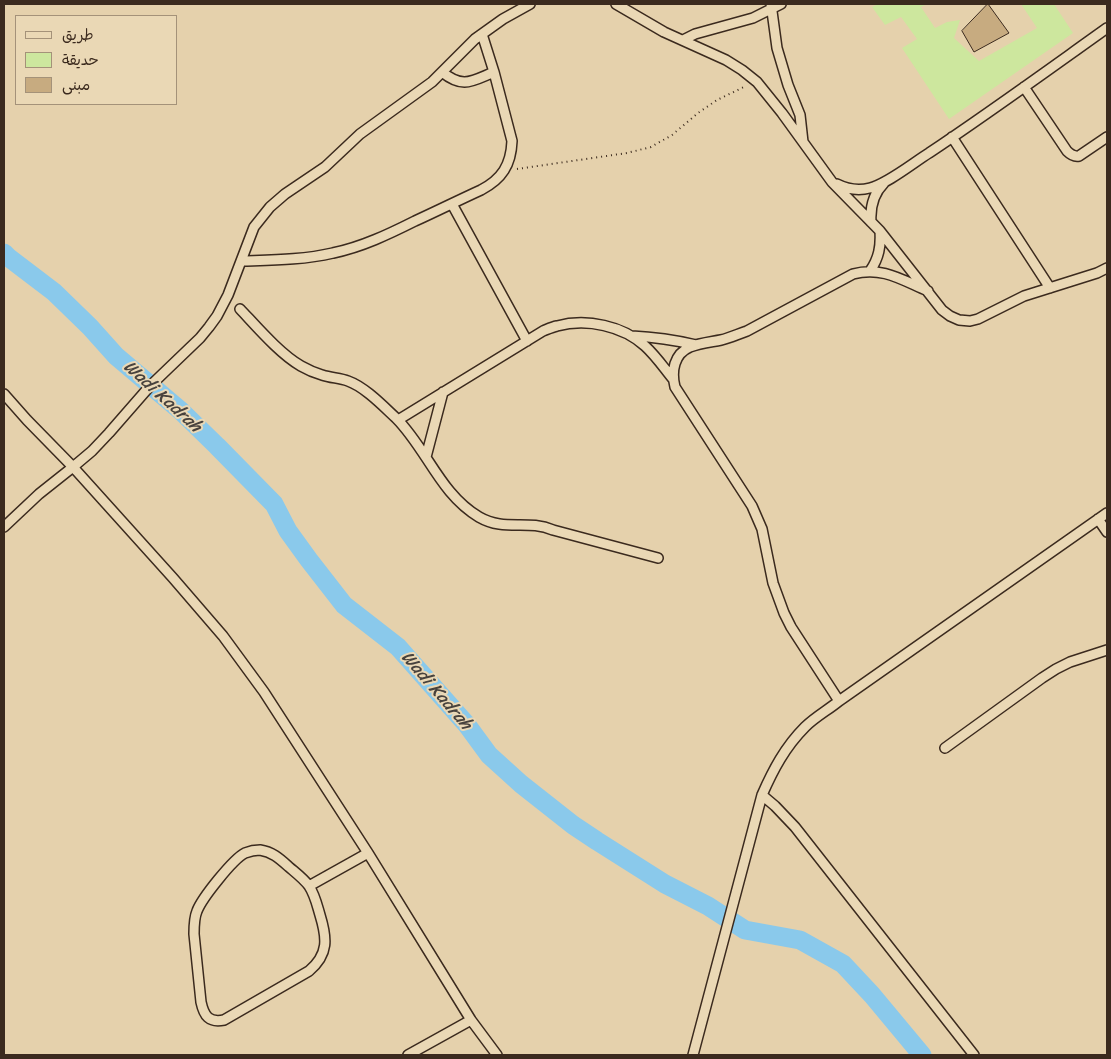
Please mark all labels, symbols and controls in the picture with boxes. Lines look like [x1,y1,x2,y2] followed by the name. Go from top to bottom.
[15,15,178,105] legend
[62,22,94,48] text: طريق
[62,47,99,73] text: حديقة
[62,72,90,98] text: مبنى
[119,356,205,438] water label: Wadi Kadrah
[396,647,476,735] water label: Wadi Kadrah

